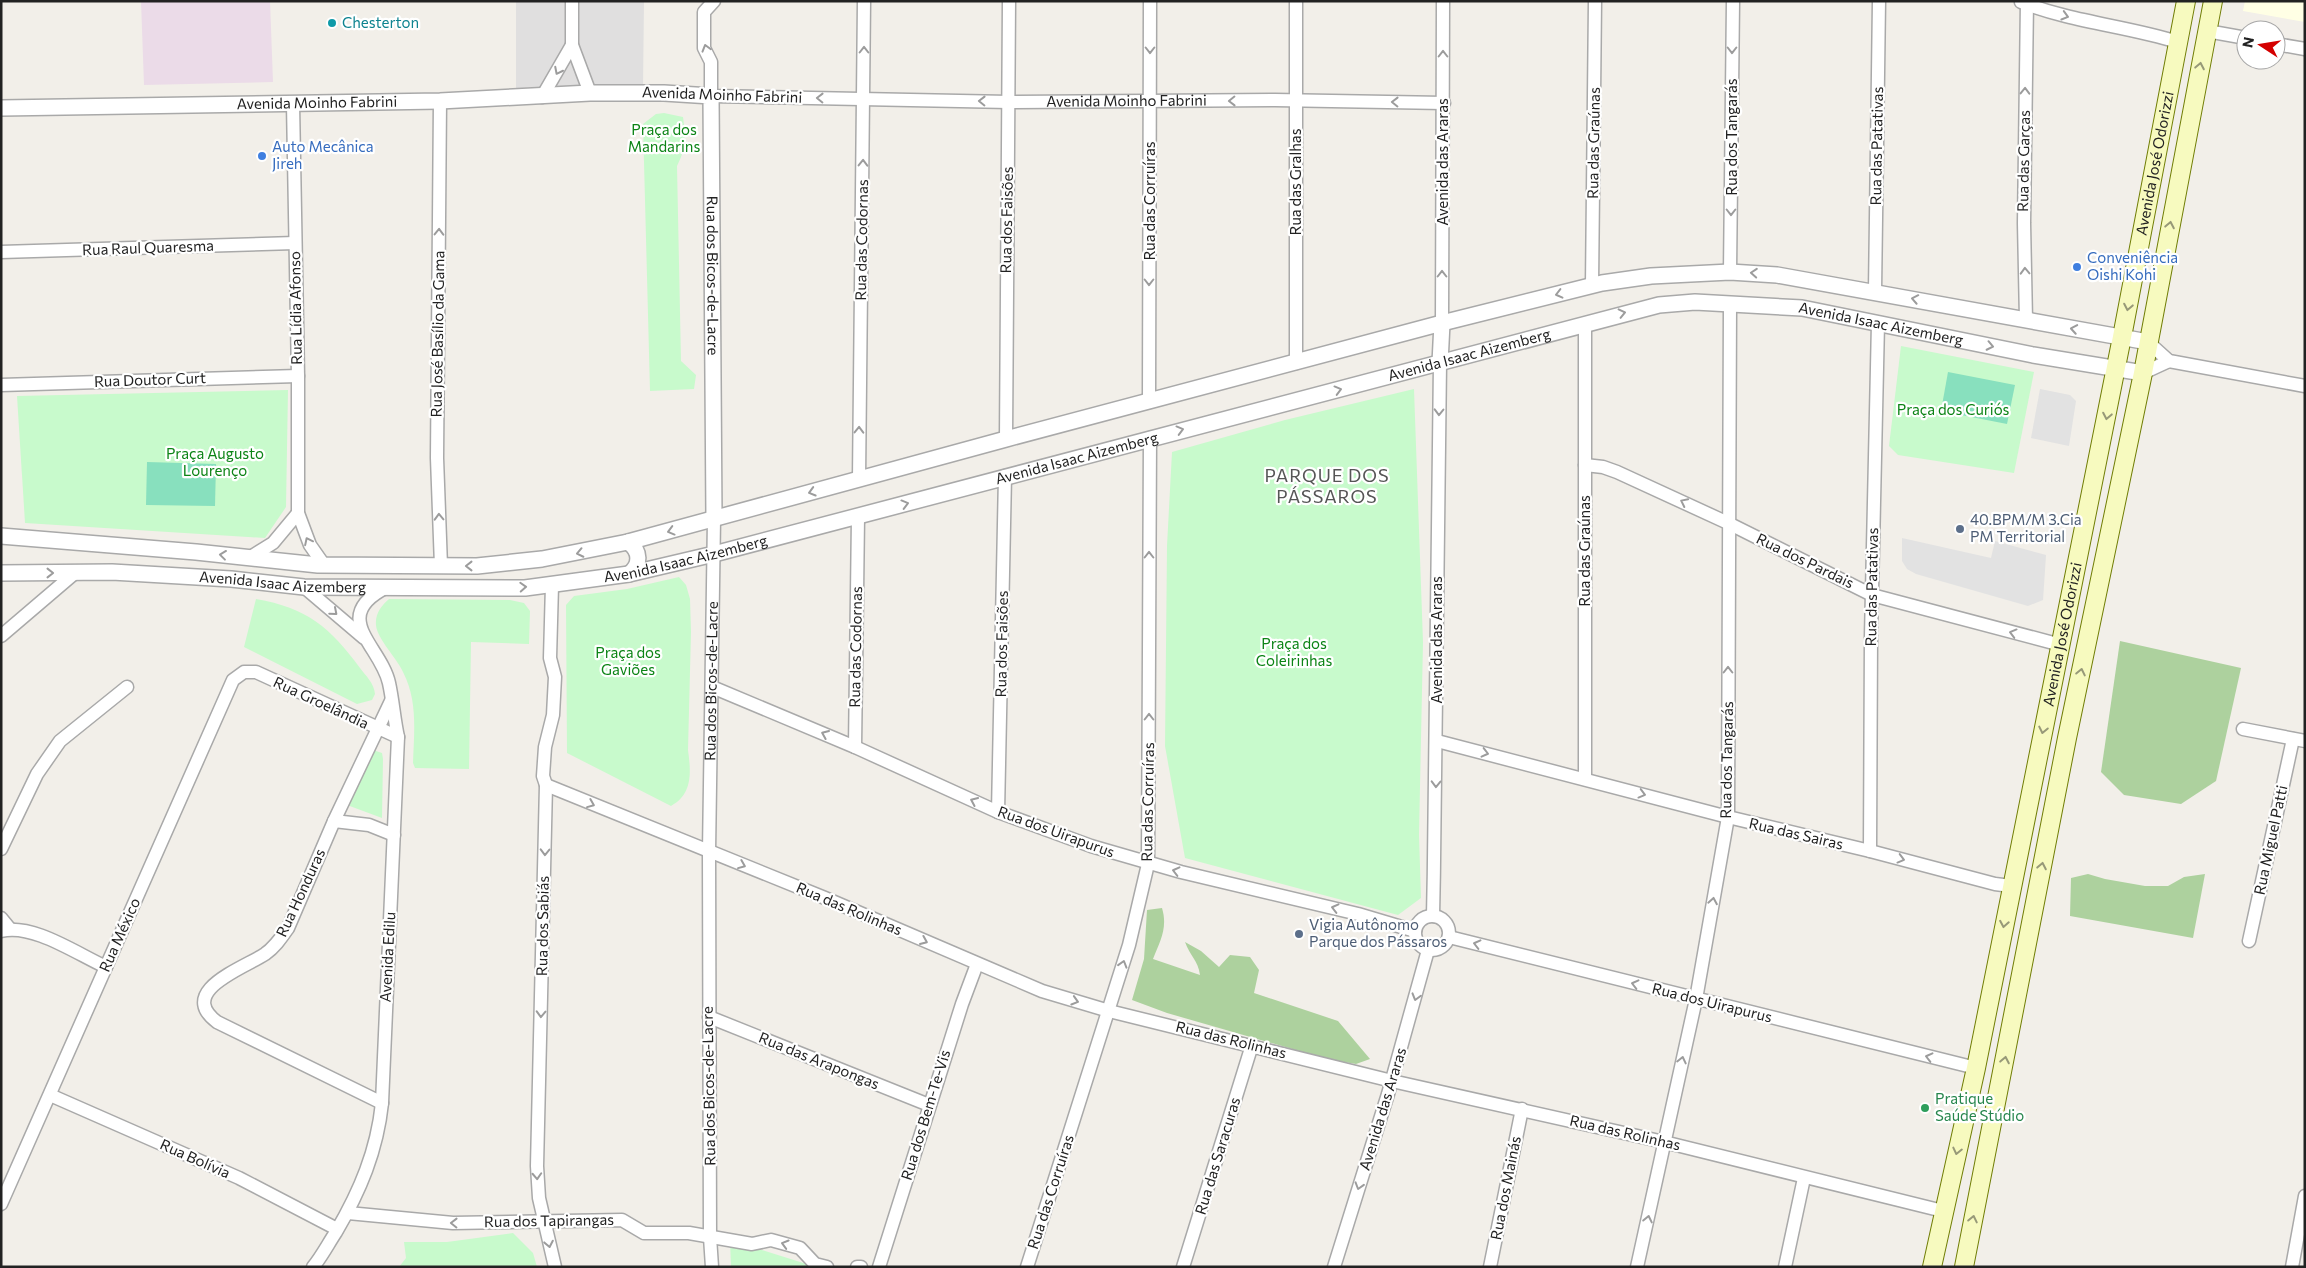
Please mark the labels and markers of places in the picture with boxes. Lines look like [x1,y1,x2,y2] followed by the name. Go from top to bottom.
[342,13,419,31] place label: Chesterton
[326,17,338,29] marker: Chesterton
[272,137,374,172] place label: Auto Mecânica Jireh
[256,150,268,162] marker: Auto Mecânica Jireh
[2087,248,2178,283] place label: Conveniência Oishi Kohi
[2071,261,2083,273] marker: Conveniência Oishi Kohi
[1970,510,2082,545] place label: 40.BPM/M 3.Cia PM Territorial
[1954,523,1966,535] marker: 40.BPM/M 3.Cia PM Territorial
[1309,915,1447,950] place label: Vigia Autônomo Parque dos Pássaros
[1293,928,1305,940] marker: Vigia Autônomo Parque dos Pássaros
[1935,1089,2024,1124] place label: Pratique Saúde Stúdio
[1919,1102,1931,1114] marker: Pratique Saúde Stúdio

